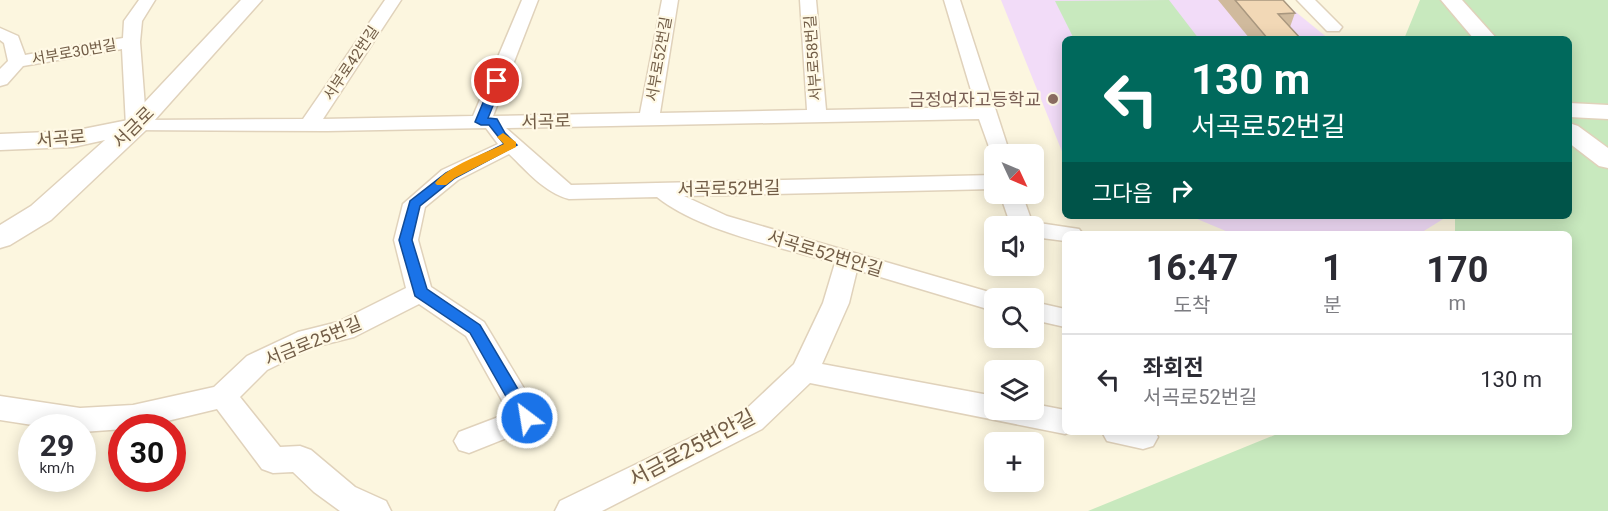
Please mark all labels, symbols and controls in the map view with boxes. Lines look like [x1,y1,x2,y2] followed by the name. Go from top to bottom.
[643,15,675,103] street label: 서부로52번길
[801,15,825,101] street label: 서부로58번길
[320,22,382,104] street label: 서부로42번길
[30,36,118,68] street label: 서부로30번길
[471,55,522,106] pin
[1191,55,1310,104] text: 130 m
[1092,60,1170,138] icon: left
[480,64,513,97] icon: arrive
[909,89,1041,110] place label: 금정여자고등학교
[1046,92,1060,106] marker: 금정여자고등학교
[108,102,158,152] street label: 서금로
[521,110,571,132] street label: 서곡로
[1191,111,1346,143] text: 서곡로52번길
[35,125,87,151] street label: 서곡로
[984,144,1044,204] north arrow
[984,144,1044,492] map controls
[1165,174,1198,207] icon: right
[677,177,781,199] street label: 서곡로52번길
[1092,181,1153,206] text: 그다음
[984,216,1044,276] button: sound
[765,225,885,281] street label: 서곡로52번안길
[1146,247,1238,289] text: 16:47
[1322,247,1343,289] text: 1
[1426,249,1488,291] text: 170
[984,288,1044,348] button: search
[1449,291,1466,315] text: m
[1174,293,1210,317] text: 도착
[1323,293,1342,317] text: 분
[261,312,365,370] street label: 서금로25번길
[1143,355,1204,380] text: 좌회전
[984,360,1044,420] button: layers
[1092,363,1125,396] icon: left
[1480,367,1542,392] text: 130 m
[1143,385,1257,409] text: 서곡로52번길
[495,386,559,450] position arrow
[625,405,759,491] street label: 서금로25번안길
[108,414,186,492] speed limit sign: 30
[40,428,74,463] text: 29
[984,432,1044,492] button: +
[39,459,75,477] text: km/h

